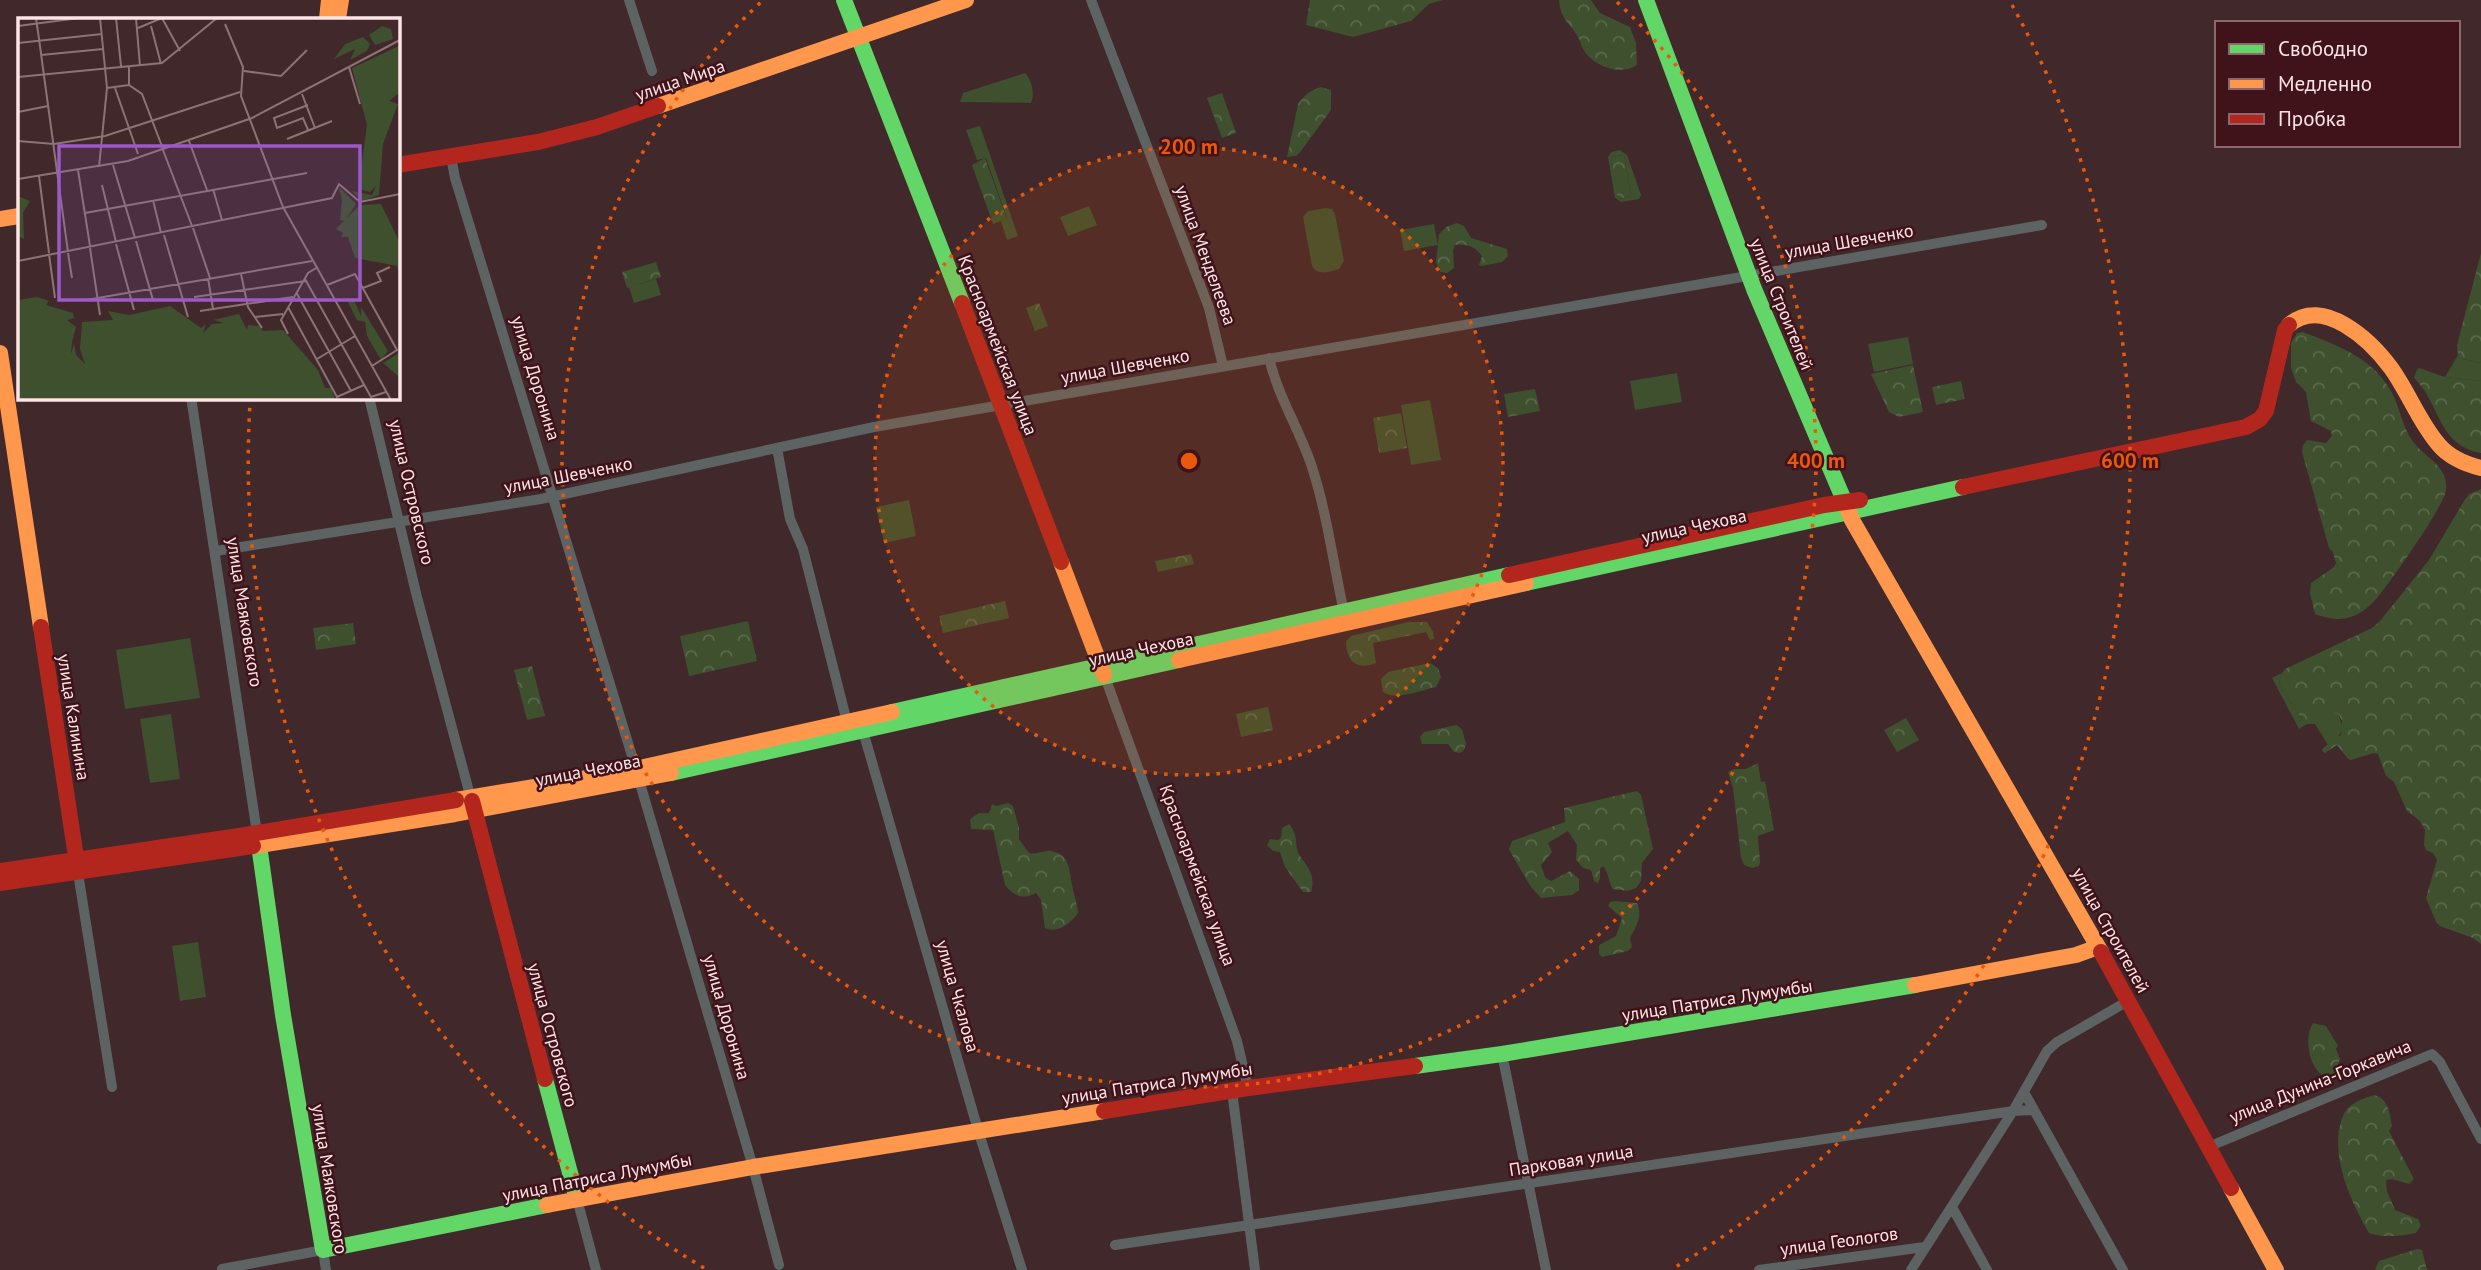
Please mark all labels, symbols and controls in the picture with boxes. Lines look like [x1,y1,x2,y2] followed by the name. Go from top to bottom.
[18,18,399,399] inset map
[2215,21,2460,147] legend
[2278,35,2368,62] text: Свободно
[632,54,728,106] street label: улица Мира
[2278,70,2372,97] text: Медленно
[2278,105,2346,132] text: Пробка
[1160,133,1218,160] text: 200 m
[1170,182,1242,328] street label: улица Менделеева
[1783,218,1915,264] street label: улица Шевченко
[1745,235,1819,373] street label: улица Строителей
[953,252,1043,438] street label: Красноармейская улица
[506,313,566,443] street label: улица Доронина
[1059,343,1191,389] street label: улица Шевченко
[384,417,440,567] street label: улица Островского
[1787,447,1845,474] text: 400 m
[2101,447,2159,474] text: 600 m
[1177,449,1201,473] centre of rings
[502,451,634,499] street label: улица Шевченко
[1639,504,1749,548] street label: улица Чехова
[222,535,268,689] street label: улица Маяковского
[1086,627,1196,671] street label: улица Чехова
[53,652,95,782] street label: улица Калинина
[533,749,643,791] street label: улица Чехова
[1154,781,1242,969] street label: Красноармейская улица
[2067,863,2155,997] street label: улица Строителей
[931,937,985,1055] street label: улица Чкалова
[698,952,756,1082] street label: улица Доронина
[523,960,583,1110] street label: улица Островского
[1620,974,1814,1026] street label: улица Патриса Лумумбы
[2226,1034,2414,1128] street label: улица Дунина-Горкавича
[1060,1057,1254,1109] street label: улица Патриса Лумумбы
[307,1102,353,1256] street label: улица Маяковского
[1507,1139,1635,1181] street label: Парковая улица
[500,1147,694,1207] street label: улица Патриса Лумумбы
[1779,1221,1899,1261] street label: улица Геологов

